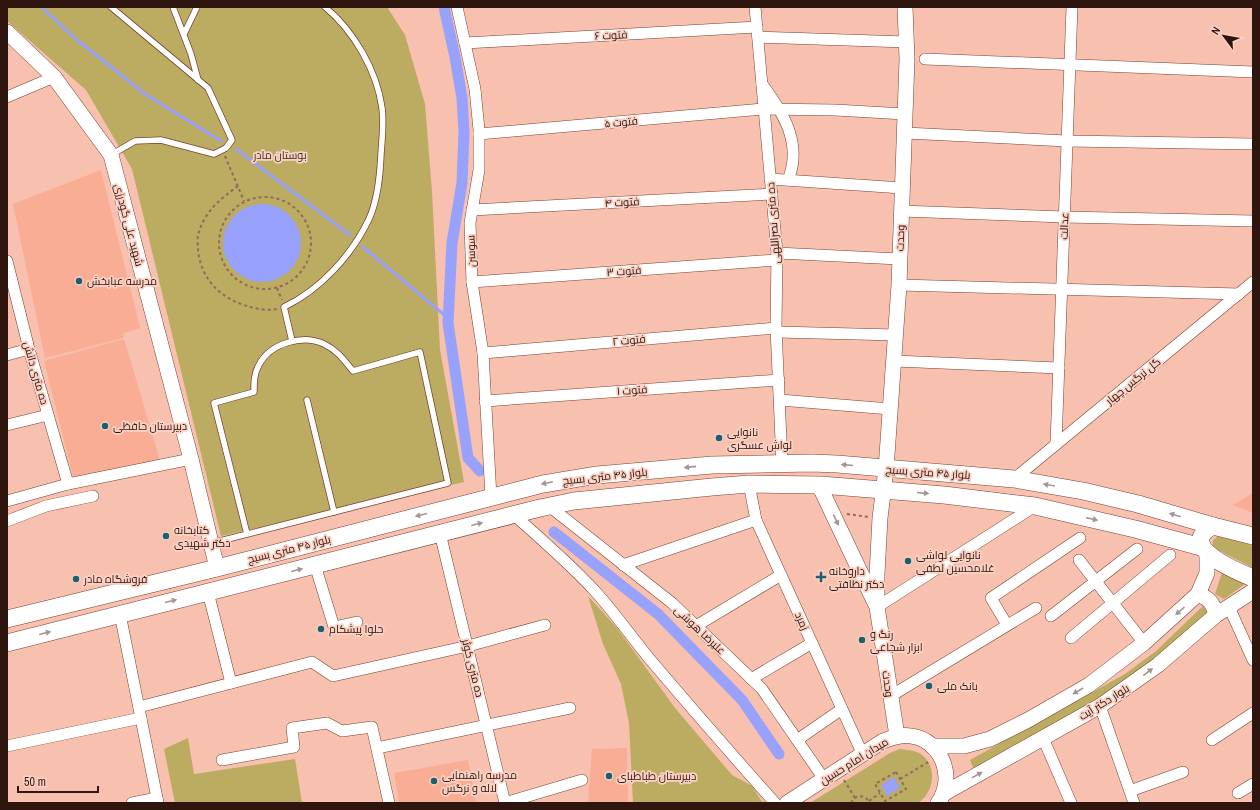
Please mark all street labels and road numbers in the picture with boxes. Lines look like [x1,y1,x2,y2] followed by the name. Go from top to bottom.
[594,27,628,43] street label: فتوت ۶
[604,114,638,130] street label: فتوت ۵
[111,182,147,268] street label: شهید علی گودرزی
[763,182,783,264] street label: ده متری نصراللهی
[604,194,640,210] street label: فتوت ۴
[1057,212,1071,240] street label: عدالت
[893,224,907,252] street label: وحدت
[463,235,479,267] street label: سوسن
[606,263,642,279] street label: فتوت ۳
[612,332,646,348] street label: فتوت ۲
[20,340,52,406] street label: ده متری دانش
[1102,354,1163,408] street label: گل نرگس چهار
[616,382,648,398] street label: فتوت ۱
[885,462,971,483] street label: بلوار ۴۵ متری بسیج
[562,465,648,488] street label: بلوار ۴۵ متری بسیج
[246,532,332,567] street label: بلوار ۴۵ متری بسیج
[671,603,729,657] street label: علیرضا هوشی
[792,610,812,632] street label: زمرد
[459,636,487,699] street label: ده متری کوثر
[879,670,897,698] street label: وحدت
[1076,681,1132,723] street label: بلوار دکتر آیت
[817,734,891,788] street label: میدان امام حسین

